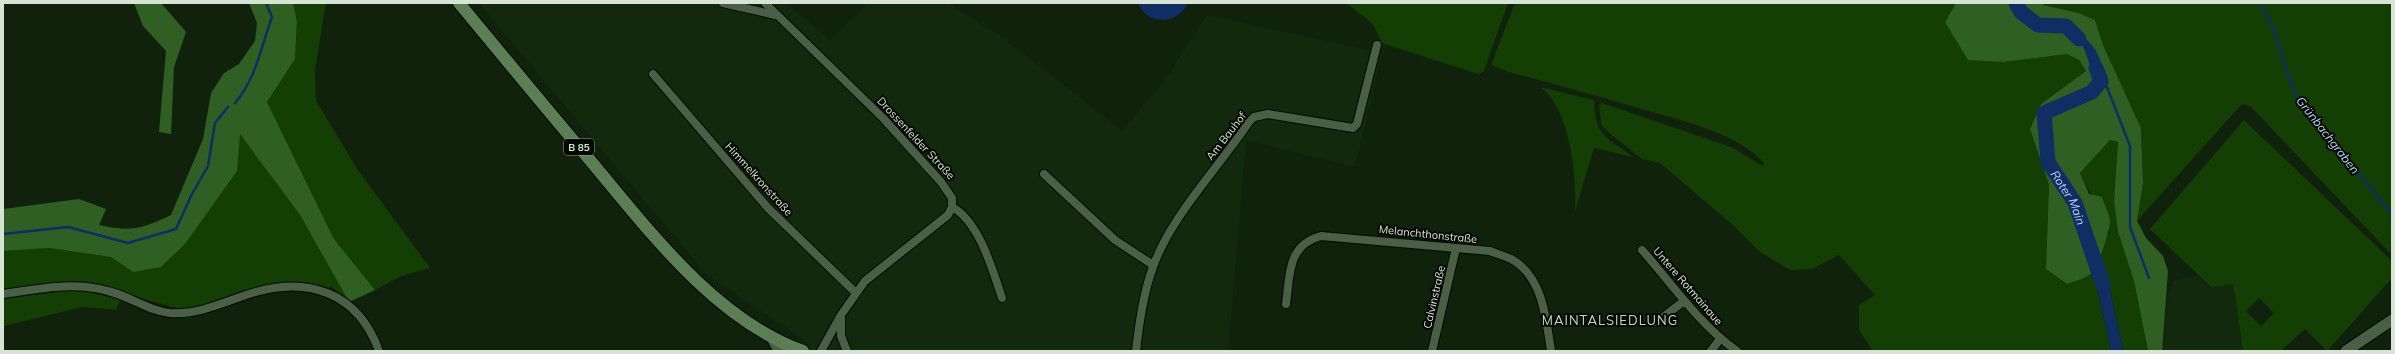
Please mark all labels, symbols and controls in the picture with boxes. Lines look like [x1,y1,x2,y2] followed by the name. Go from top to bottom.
[2293,93,2363,177] water label: Grünbachgraben
[874,94,958,182] street label: Drossenfelder Straße
[1203,109,1249,163] street label: Am Bauhof
[564,139,594,155] road number: B 85
[722,139,796,219] street label: Himmelkronstraße
[2048,167,2089,227] water label: Roter Main
[1378,222,1478,246] street label: Melanchthonstraße
[1650,244,1726,328] street label: Untere Rotmainaue
[1420,264,1448,330] street label: Calvinstraße
[1542,312,1678,328] district label: MAINTALSIEDLUNG

